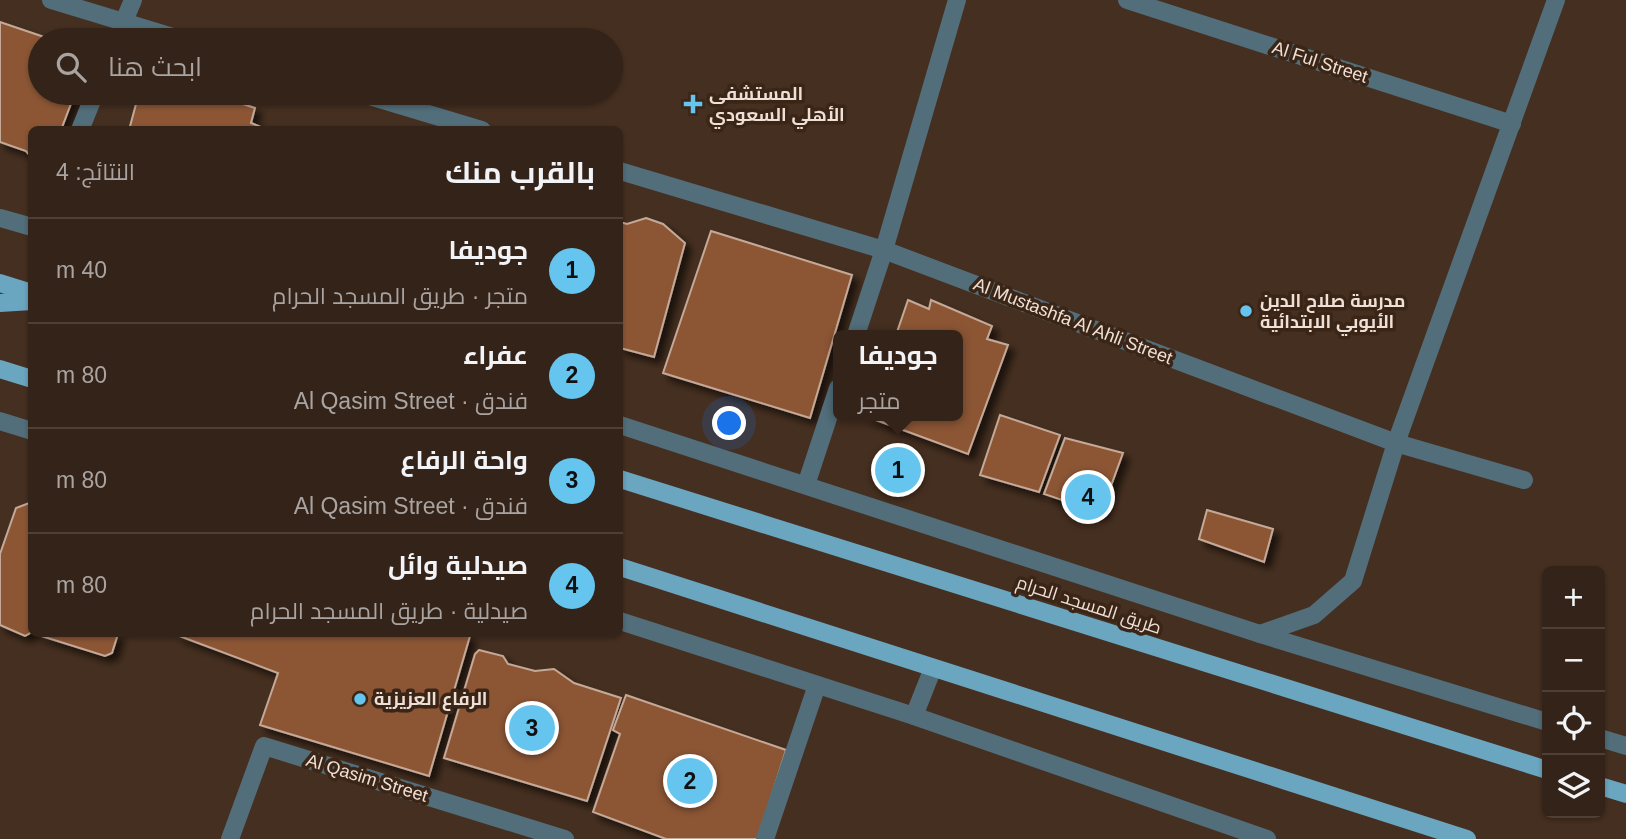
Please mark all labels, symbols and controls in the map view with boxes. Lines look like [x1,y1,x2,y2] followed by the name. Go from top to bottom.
[28,28,623,105] search box
[1270,37,1370,87] street label: Al Ful Street
[52,48,90,86] icon: search
[108,52,202,82] text: ابحث هنا
[709,84,845,130] place label: المستشفى الأهلي السعودي
[683,94,703,114] marker: المستشفى الأهلي السعودي
[445,156,595,189] text: بالقرب منك
[56,159,135,185] text: النتائج: 4
[448,235,528,265] text: جوديفا
[56,257,107,283] text: 40 m
[566,257,578,283] text: 1
[971,274,1175,368] street label: Al Mustashfa Al Ahli Street
[272,283,528,309] text: متجر · طريق المسجد الحرام
[1260,291,1405,337] place label: مدرسة صلاح الدين الأيوبي الابتدائية
[1238,303,1254,319] marker: مدرسة صلاح الدين الأيوبي الابتدائية
[833,330,963,421] popup
[463,340,528,370] text: عفراء
[858,340,938,370] text: جوديفا
[56,362,107,388] text: 80 m
[566,362,578,388] text: 2
[294,388,528,414] text: فندق · Al Qasim Street
[858,388,901,414] text: متجر
[712,406,746,440] your location
[875,444,921,496] pin: 1
[401,445,528,475] text: واحة الرفاع
[56,467,107,493] text: 80 m
[566,467,578,493] text: 3
[1065,471,1111,523] pin: 4
[294,493,528,519] text: فندق · Al Qasim Street
[388,550,528,580] text: صيدلية وائل
[1542,566,1605,818] map controls
[1542,566,1605,629] button: +
[56,572,107,598] text: 80 m
[566,572,578,598] text: 4
[1013,572,1164,640] street label: طريق المسجد الحرام
[250,598,528,624] text: صيدلية · طريق المسجد الحرام
[1542,629,1605,692] button: −
[374,689,488,711] place label: الرفاع العزيزية
[352,691,368,707] marker: الرفاع العزيزية
[1542,692,1605,755] button: locate
[509,702,555,754] pin: 3
[304,750,430,806] street label: Al Qasim Street
[667,755,713,807] pin: 2
[1542,755,1605,818] button: layers

